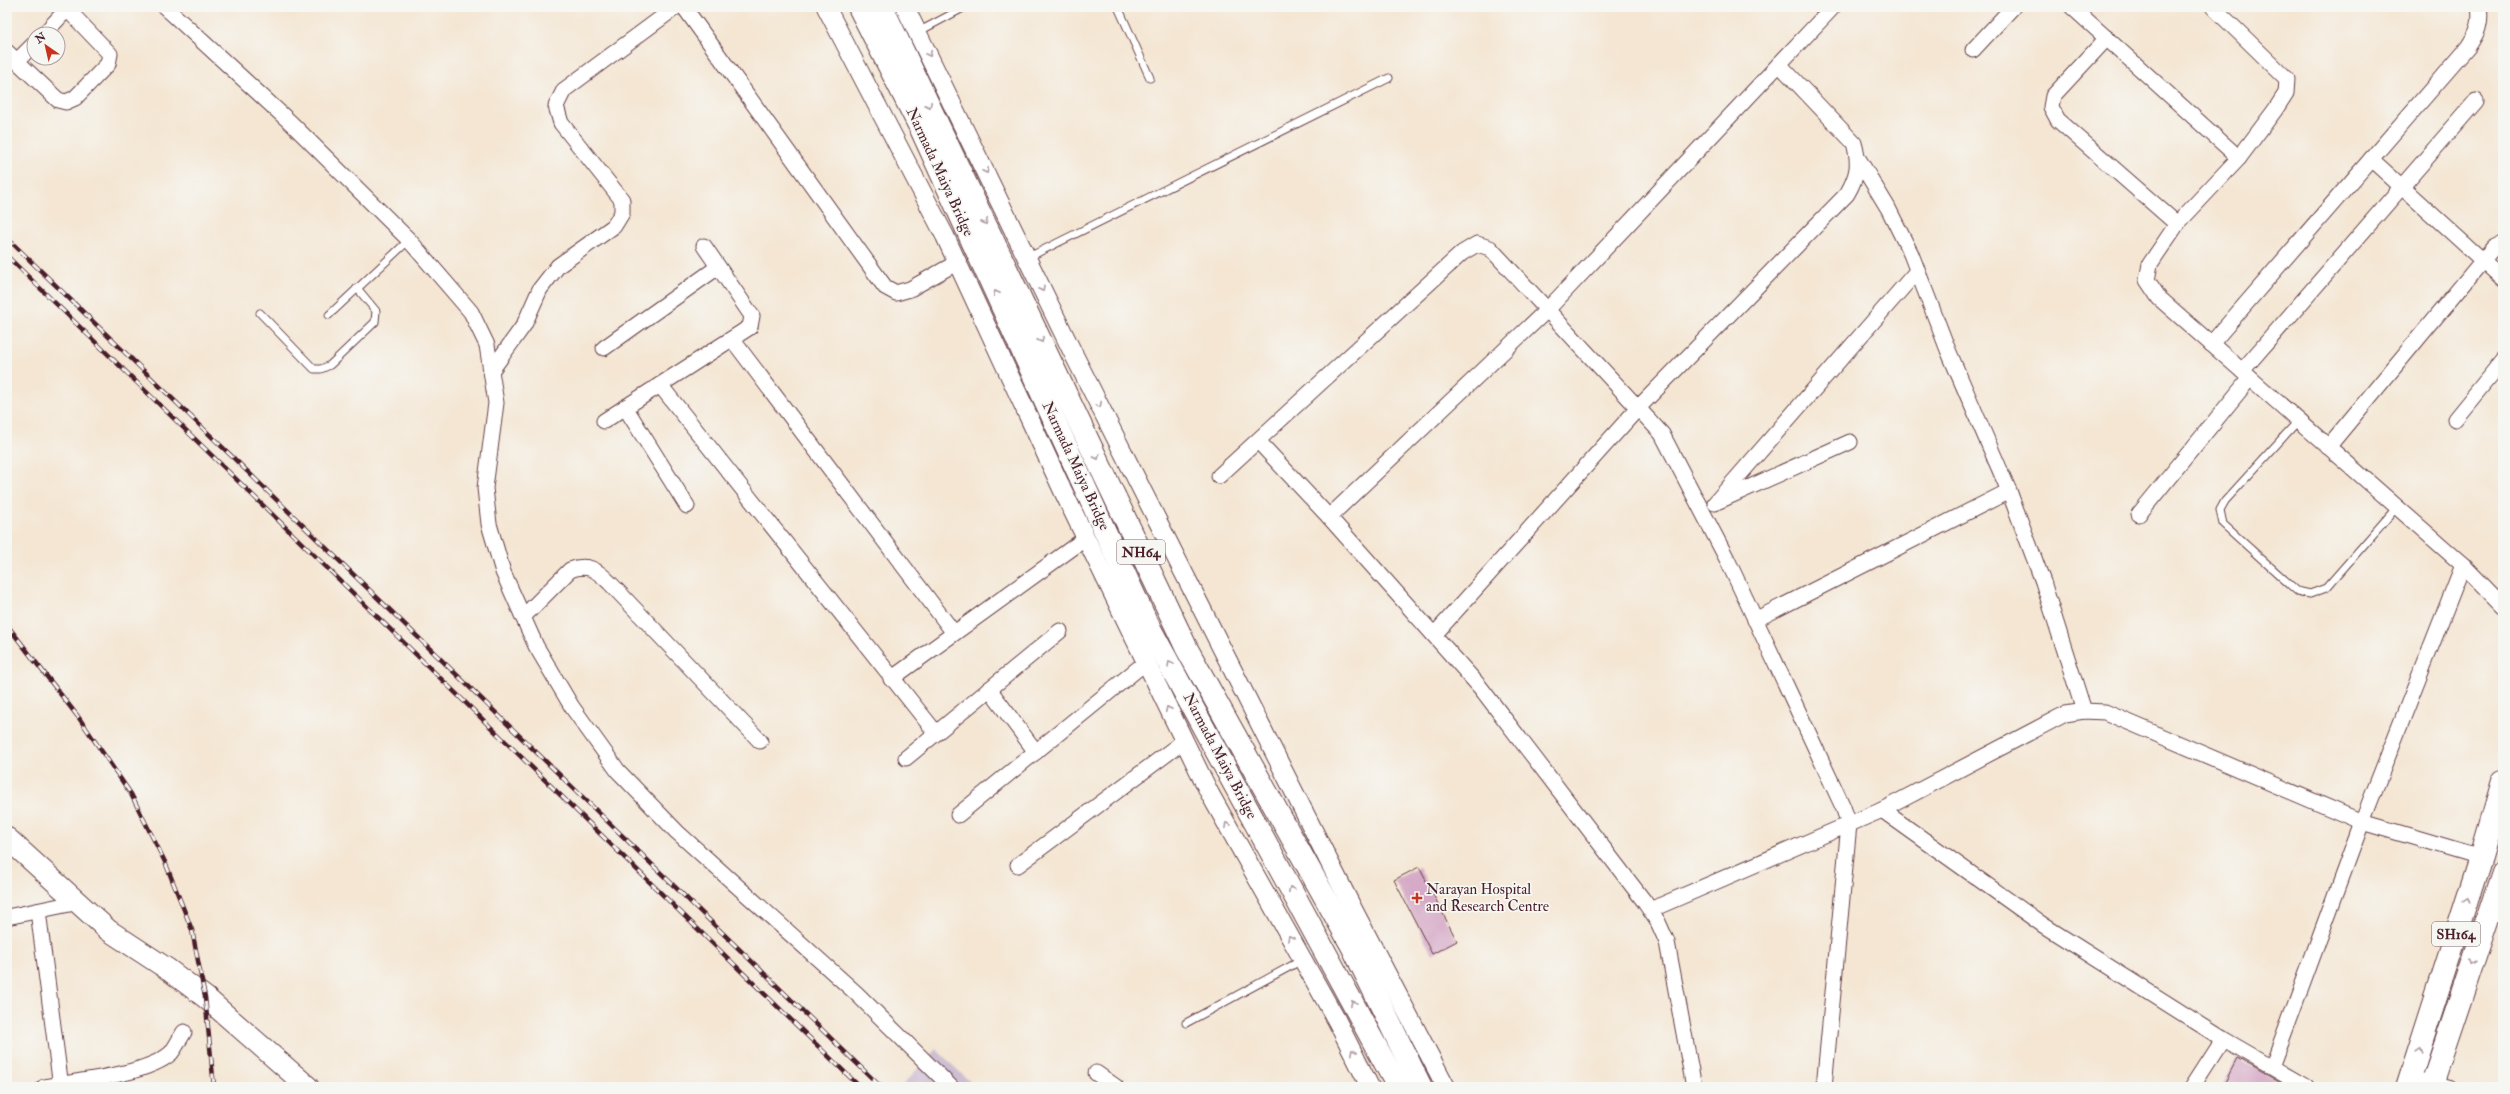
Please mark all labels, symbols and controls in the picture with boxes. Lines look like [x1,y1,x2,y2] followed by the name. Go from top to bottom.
[26,26,66,66] north arrow
[32,29,49,47] text: N
[924,50,932,58] one-way arrow
[924,101,932,109] one-way arrow
[902,105,978,239] street label: Narmada Maiya Bridge
[981,167,989,175] one-way arrow
[980,218,988,226] one-way arrow
[1037,284,1045,292] one-way arrow
[993,289,1001,297] one-way arrow
[1037,335,1044,343] one-way arrow
[1038,399,1114,533] street label: Narmada Maiya Bridge
[1094,401,1102,409] one-way arrow
[1092,453,1100,461] one-way arrow
[1117,540,1165,564] road number: NH64
[1167,661,1174,668] one-way arrow
[1179,690,1261,822] street label: Narmada Maiya Bridge
[1165,705,1173,713] one-way arrow
[1224,821,1232,829] one-way arrow
[1426,880,1549,916] place label: Narayan Hospital and Research Centre
[1289,886,1296,893] one-way arrow
[1411,892,1423,904] marker: Narayan Hospital and Research Centre
[2462,896,2471,903] one-way arrow
[2432,922,2480,946] road number: SH164
[1288,935,1295,942] one-way arrow
[2469,958,2477,965] one-way arrow
[1351,1000,1358,1008] one-way arrow
[2414,1047,2423,1054] one-way arrow
[1350,1049,1357,1056] one-way arrow

